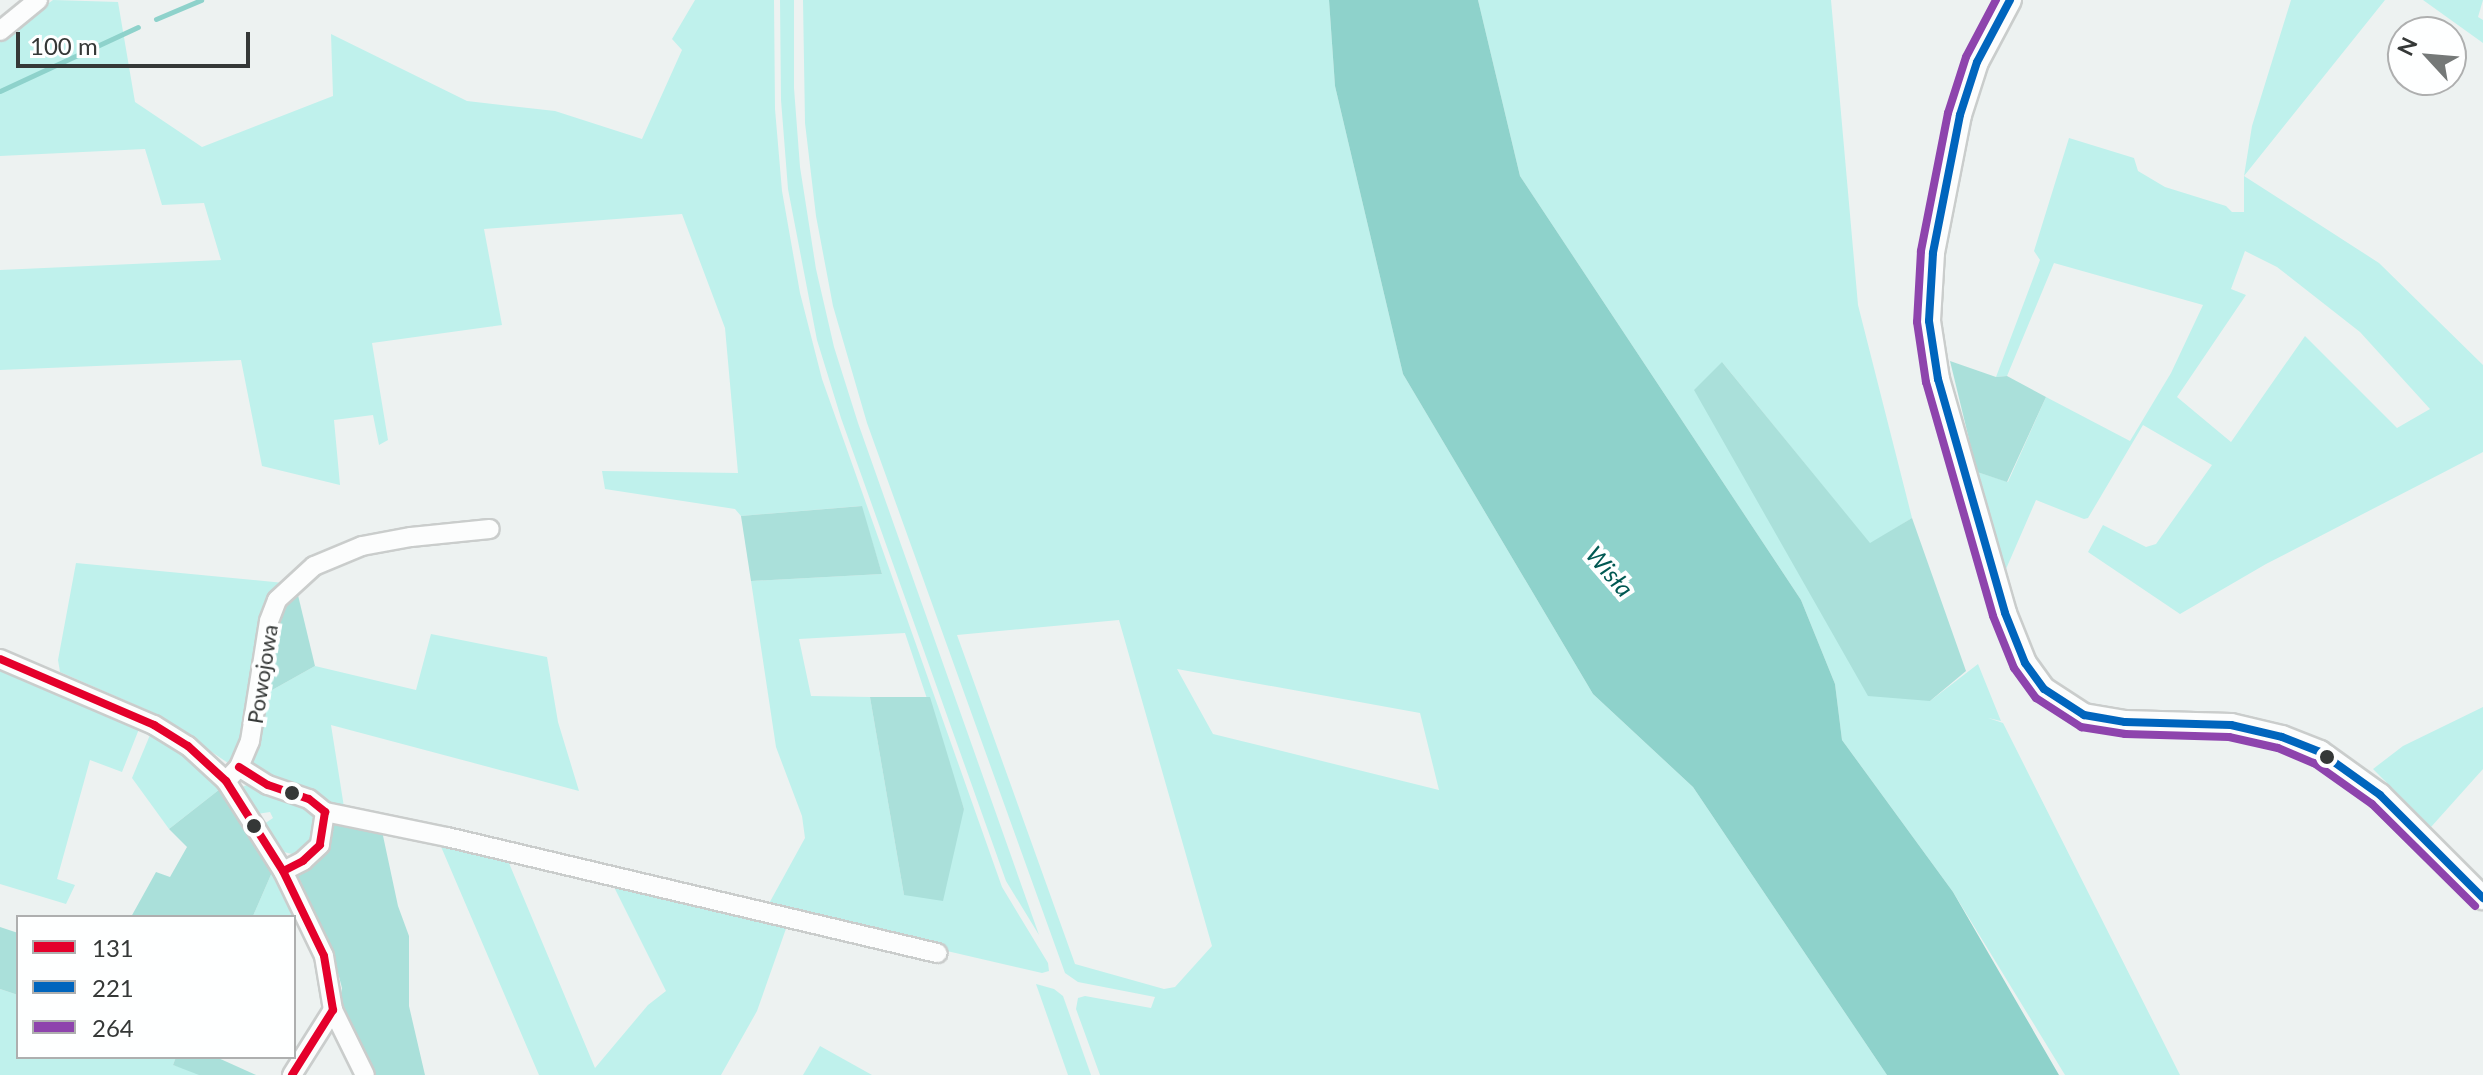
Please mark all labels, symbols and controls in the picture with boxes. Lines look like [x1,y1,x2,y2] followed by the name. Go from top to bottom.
[20,16,254,66] scale bar
[2387,16,2467,96] north arrow
[30,31,98,60] text: 100 m
[2391,33,2423,60] text: N
[1580,540,1640,602] water label: Wisła
[241,622,283,726] street label: Powojowa
[2319,749,2335,765] unlabelled marker
[284,785,300,801] unlabelled marker
[246,818,262,834] unlabelled marker
[16,915,296,1059] legend
[92,933,134,962] text: 131
[92,973,134,1002] text: 221
[92,1013,134,1042] text: 264

